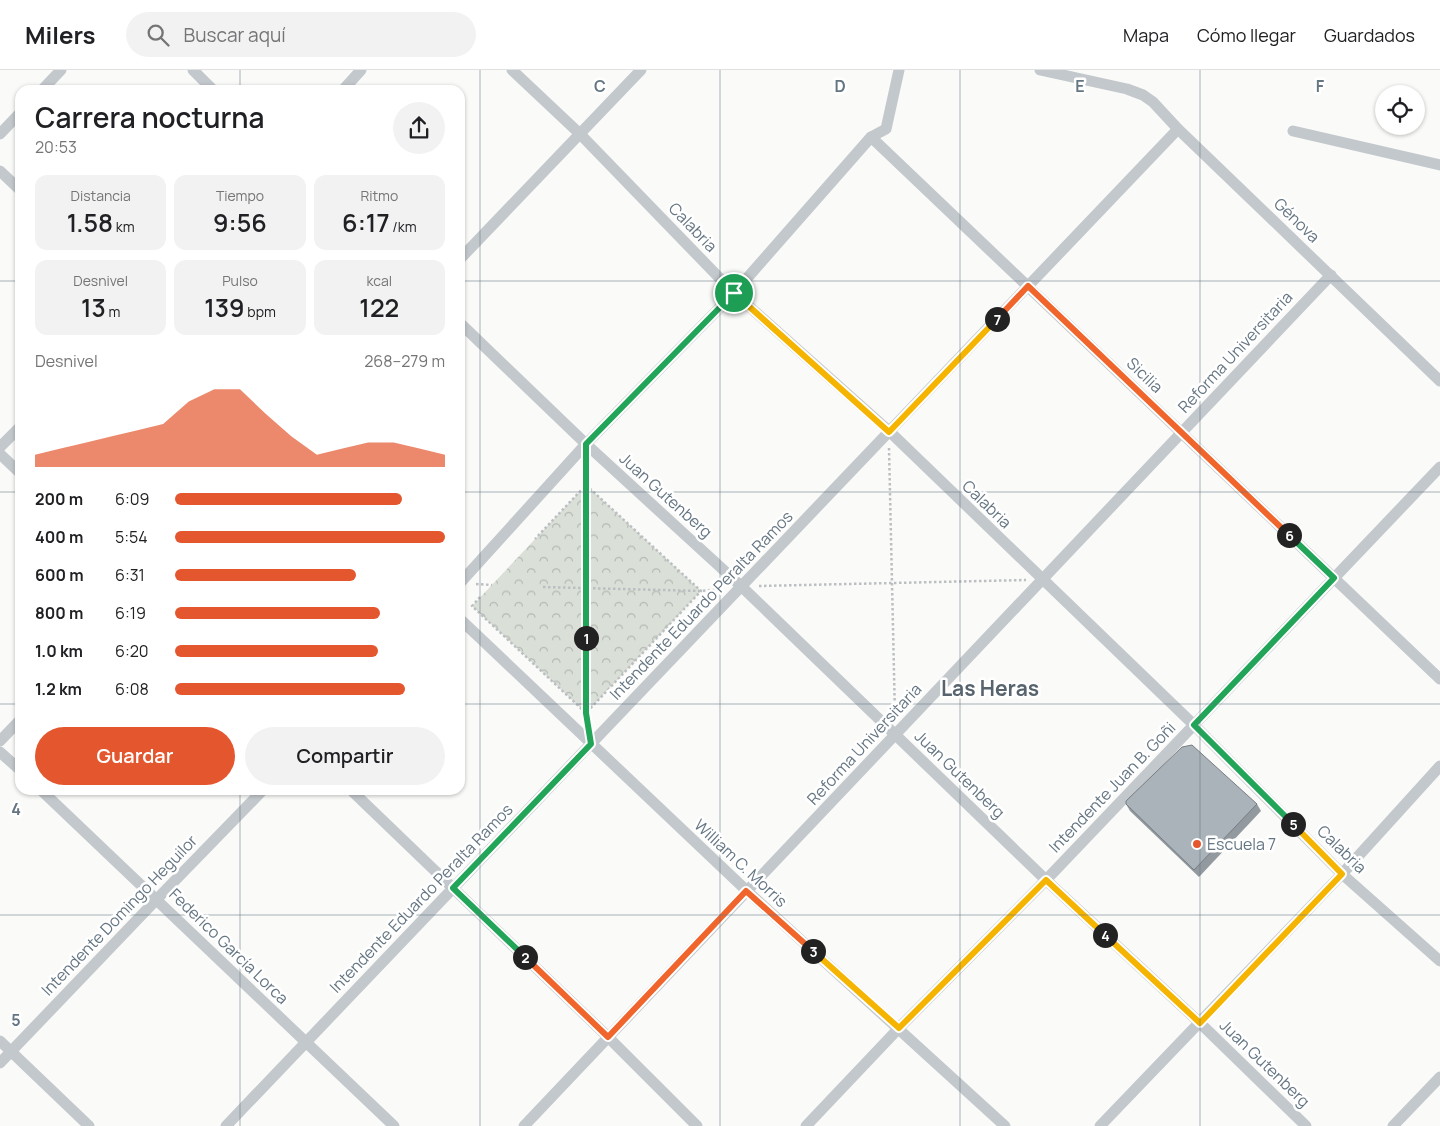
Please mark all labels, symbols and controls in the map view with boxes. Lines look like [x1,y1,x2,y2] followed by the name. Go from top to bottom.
[126,12,476,57] search box
[25,18,96,51] text: Milers
[144,21,172,49] icon: search
[184,22,286,48] text: Buscar aquí
[1123,23,1169,47] text: Mapa
[1197,23,1296,47] text: Cómo llegar
[1324,23,1415,47] text: Guardados
[594,75,606,97] text: C
[834,75,846,97] text: D
[1075,75,1085,97] text: E
[1316,75,1325,97] text: F
[1375,85,1425,135] map controls
[1375,85,1425,135] button: locate
[35,98,264,136] text: Carrera nocturna
[393,102,445,154] button: share
[35,136,77,158] text: 20:53
[71,186,131,205] text: Distancia
[216,186,264,205] text: Tiempo
[360,186,398,205] text: Ritmo
[1269,193,1325,247] street label: Génova
[664,197,722,257] street label: Calabria
[67,205,113,240] text: 1.58
[213,205,267,240] text: 9:56
[342,205,389,240] text: 6:17
[113,217,135,236] text: km
[389,217,417,236] text: /km
[73,271,128,290] text: Desnivel
[222,271,258,290] text: Pulso
[367,271,392,290] text: kcal
[713,272,755,314] pin
[720,279,748,307] icon: arrive
[1173,287,1297,417] street label: Reforma Universitaria
[81,290,106,325] text: 13
[204,290,245,325] text: 139
[359,290,399,325] text: 122
[106,302,120,321] text: m
[245,302,276,321] text: bpm
[984,306,1010,332] pin: 7
[994,310,1001,329] text: 7
[35,350,98,372] text: Desnivel
[364,350,445,372] text: 268–279 m
[1122,352,1168,398] street label: Sicilia
[615,447,717,543] street label: Juan Gutenberg
[957,475,1017,533] street label: Calabria
[35,488,83,510] text: 200 m
[115,488,149,510] text: 6:09
[604,506,798,704] street label: Intendente Eduardo Peralta Ramos
[1276,522,1302,548] pin: 6
[35,526,83,548] text: 400 m
[115,526,148,548] text: 5:54
[1285,526,1294,545] text: 6
[35,564,84,586] text: 600 m
[115,564,145,586] text: 6:31
[35,602,83,624] text: 800 m
[115,602,146,624] text: 6:19
[574,626,598,650] pin: 1
[583,629,590,648] text: 1
[35,640,83,662] text: 1.0 km
[115,640,149,662] text: 6:20
[941,674,1039,702] district label: Las Heras
[35,678,82,700] text: 1.2 km
[115,678,149,700] text: 6:08
[802,679,926,809] street label: Reforma Universitaria
[1044,717,1180,857] street label: Intendente Juan B. Goñi
[910,725,1010,823] street label: Juan Gutenberg
[35,727,235,785] button: Guardar
[245,727,445,785] button: Compartir
[11,798,21,820] text: 4
[324,799,518,997] street label: Intendente Eduardo Peralta Ramos
[1280,812,1306,836] pin: 5
[690,814,792,912] street label: William C. Morris
[1289,815,1298,834] text: 5
[1312,820,1372,878] street label: Calabria
[36,830,202,1000] street label: Intendente Domingo Heguilor
[1207,833,1276,855] place label: Escuela 7
[1191,838,1203,850] marker: Escuela 7
[165,883,293,1009] street label: Federico García Lorca
[1092,922,1118,948] pin: 4
[1101,926,1110,945] text: 4
[800,938,826,964] pin: 3
[809,942,818,961] text: 3
[512,944,538,970] pin: 2
[521,948,530,967] text: 2
[11,1009,21,1031] text: 5
[1215,1014,1315,1112] street label: Juan Gutenberg

